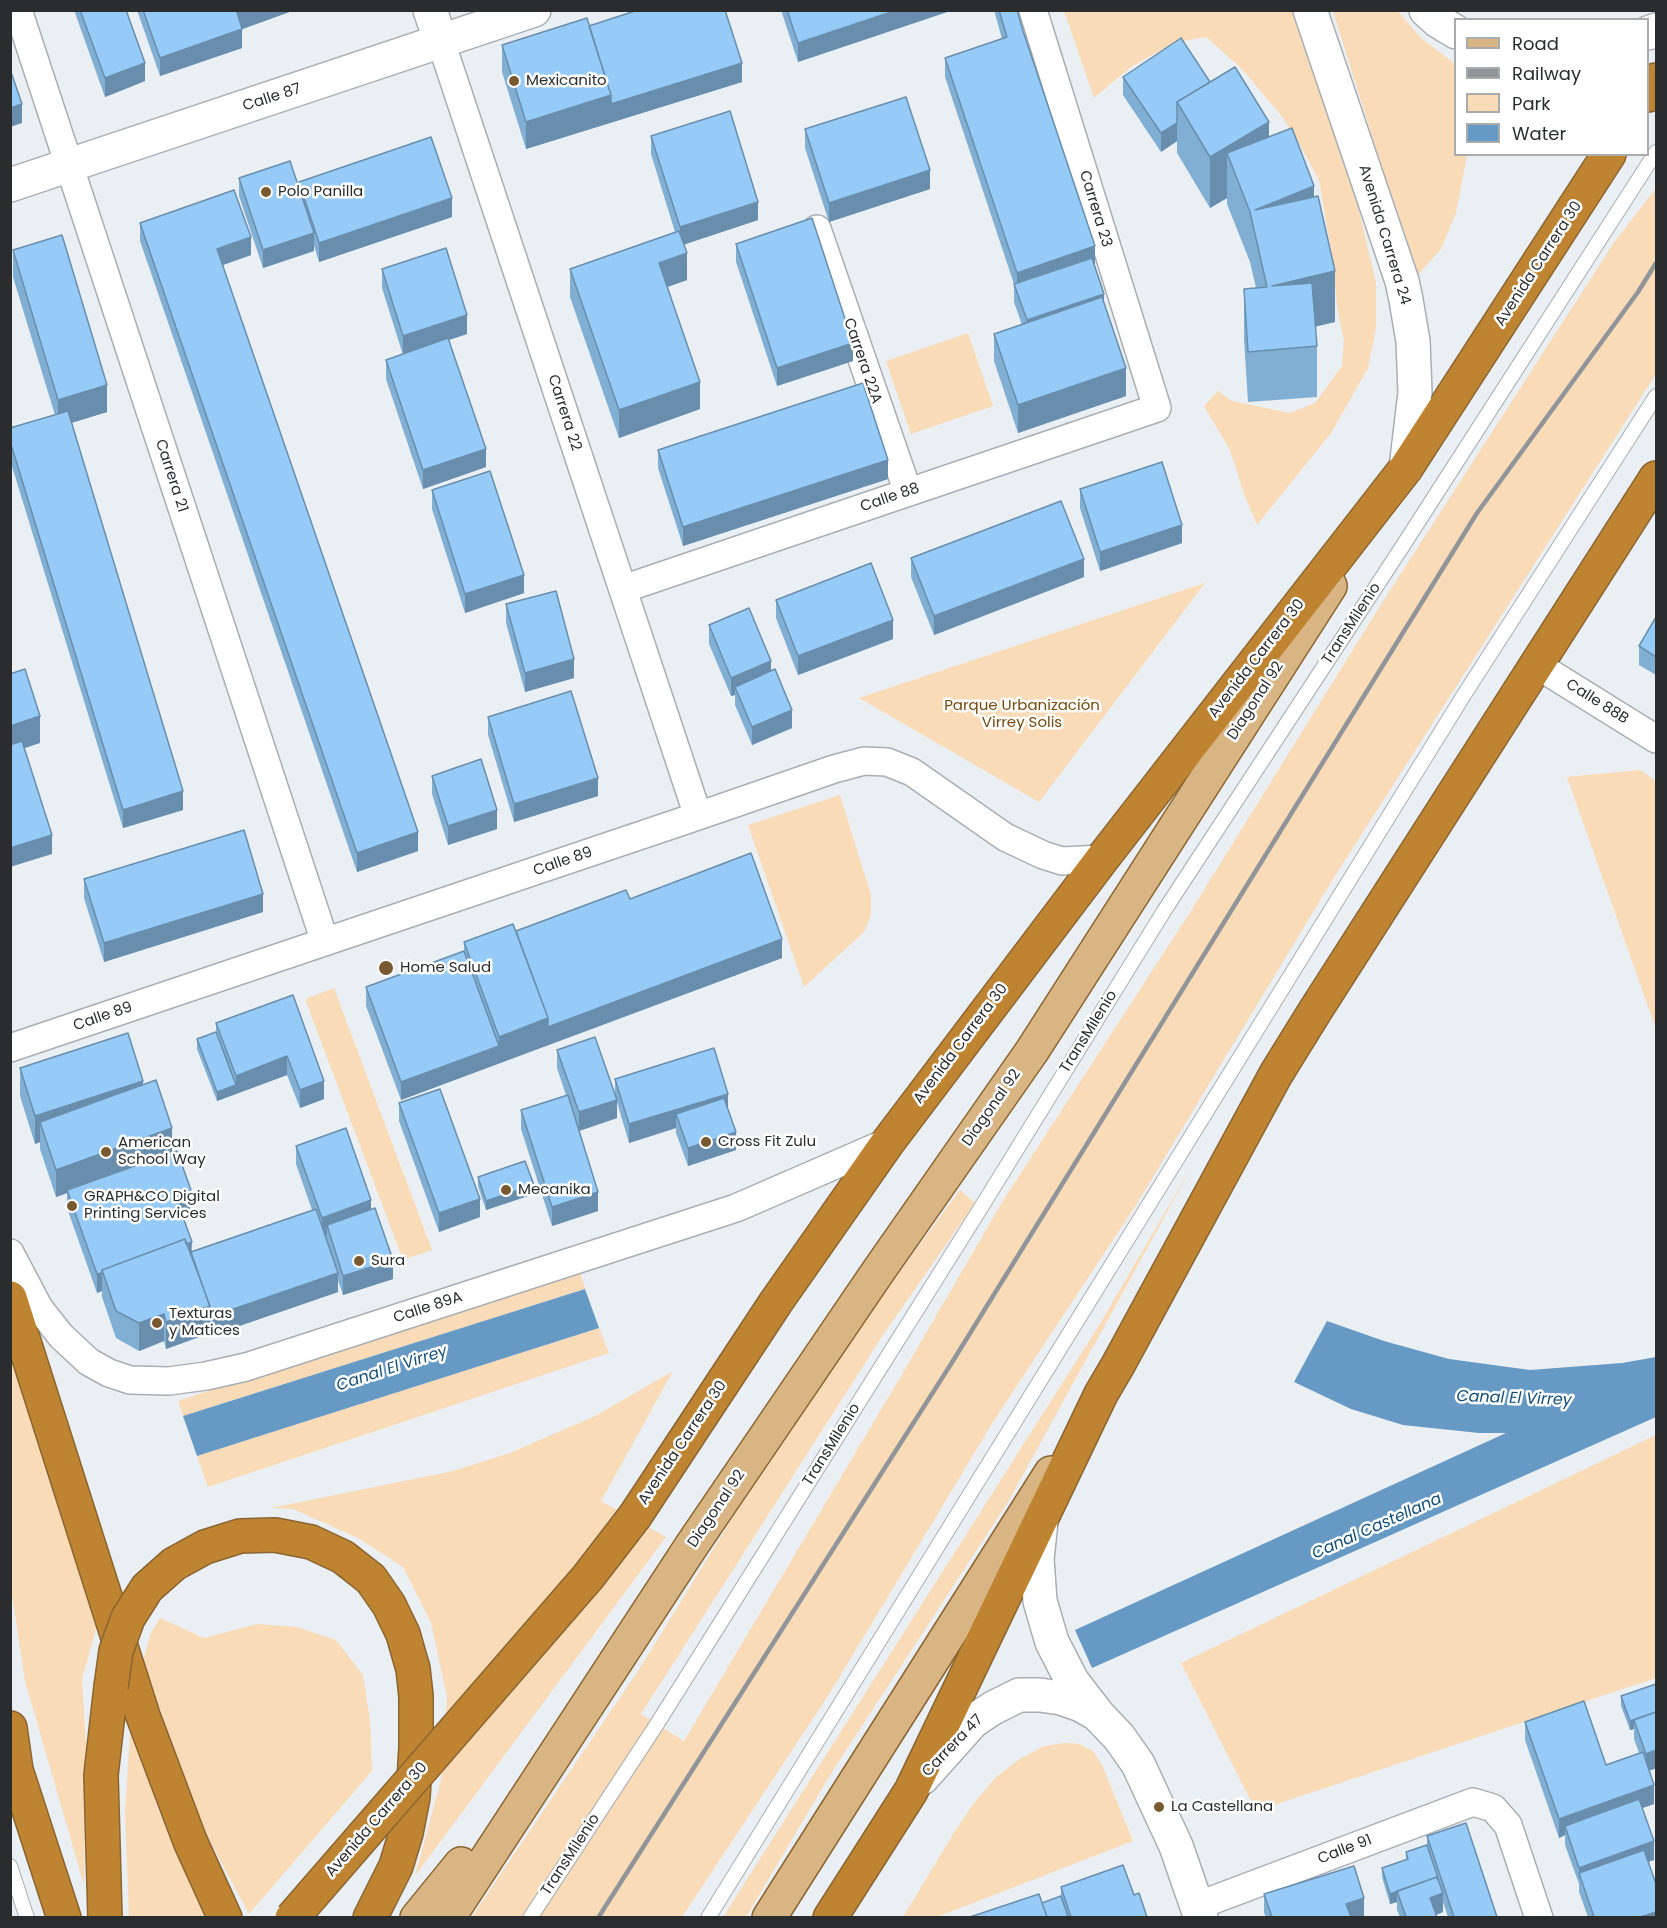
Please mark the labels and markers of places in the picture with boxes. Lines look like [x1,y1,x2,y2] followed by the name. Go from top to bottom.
[526,72,607,90] place label: Mexicanito
[507,74,521,88] marker: Mexicanito
[278,183,363,201] place label: Polo Panilla
[259,185,273,199] marker: Polo Panilla
[377,959,395,977] marker: Home Salud
[400,959,491,977] place label: Home Salud
[718,1133,816,1151] place label: Cross Fit Zulu
[118,1134,206,1169] place label: American School Way
[699,1135,713,1149] marker: Cross Fit Zulu
[99,1145,113,1159] marker: American School Way
[518,1181,591,1199] place label: Mecanika
[499,1183,513,1197] marker: Mecanika
[84,1188,220,1223] place label: GRAPH&CO Digital Printing Services
[65,1199,79,1213] marker: GRAPH&CO Digital Printing Services
[371,1252,405,1270] place label: Sura
[352,1254,366,1268] marker: Sura
[169,1305,240,1340] place label: Texturas y Matices
[150,1316,164,1330] marker: Texturas y Matices
[1171,1798,1273,1816] place label: La Castellana
[1152,1800,1166,1814] marker: La Castellana

